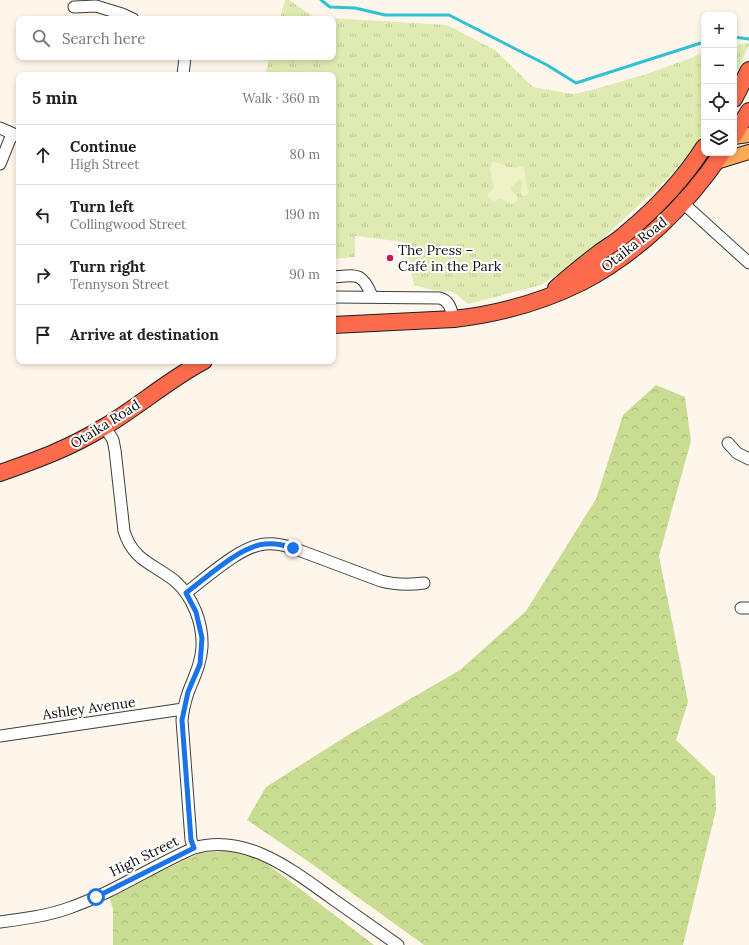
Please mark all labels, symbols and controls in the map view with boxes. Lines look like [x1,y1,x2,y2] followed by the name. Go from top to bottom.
[701,12,737,156] map controls
[701,12,737,48] button: +
[16,16,336,60] search box
[30,27,52,49] icon: search
[62,29,145,48] text: Search here
[701,48,737,84] button: −
[701,84,737,120] button: locate
[32,87,78,109] text: 5 min
[242,90,320,107] text: Walk · 360 m
[701,120,737,156] button: layers
[70,137,136,156] text: Continue
[32,144,54,166] icon: ahead
[290,146,320,163] text: 80 m
[70,156,139,173] text: High Street
[70,197,134,216] text: Turn left
[32,204,54,226] icon: left
[285,206,320,223] text: 190 m
[597,213,671,275] street label: Otaika Road
[70,216,186,233] text: Collingwood Street
[398,241,502,275] place label: The Press – Café in the Park
[385,253,395,263] marker: The Press – Café in the Park
[70,257,146,276] text: Turn right
[32,264,54,286] icon: right
[289,266,320,283] text: 90 m
[70,276,169,293] text: Tennyson Street
[32,324,54,346] icon: arrive
[70,325,219,344] text: Arrive at destination
[67,396,143,452] street label: Otaika Road
[284,539,302,557] route end
[40,693,137,724] street label: Ashley Avenue
[107,831,182,880] street label: High Street
[87,888,105,906] route start

